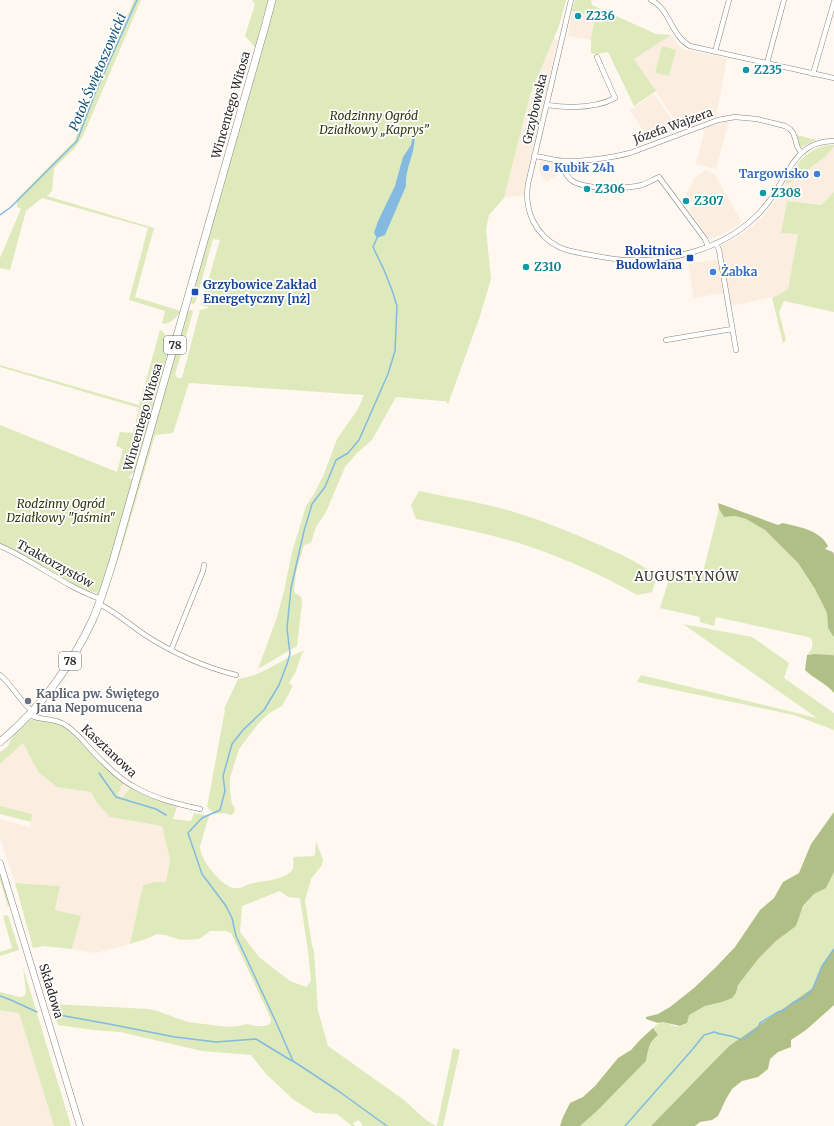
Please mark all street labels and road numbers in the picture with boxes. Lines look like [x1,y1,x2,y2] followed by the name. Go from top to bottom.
[208,49,253,161] street label: Wincentego Witosa
[519,72,550,146] street label: Grzybowska
[630,104,715,147] street label: Józefa Wajzera
[164,336,186,354] road number: 78
[120,361,165,473] street label: Wincentego Witosa
[14,536,97,591] street label: Traktorzystów
[59,652,81,670] road number: 78
[79,721,141,780] street label: Kasztanowa
[36,962,67,1020] street label: Składowa

